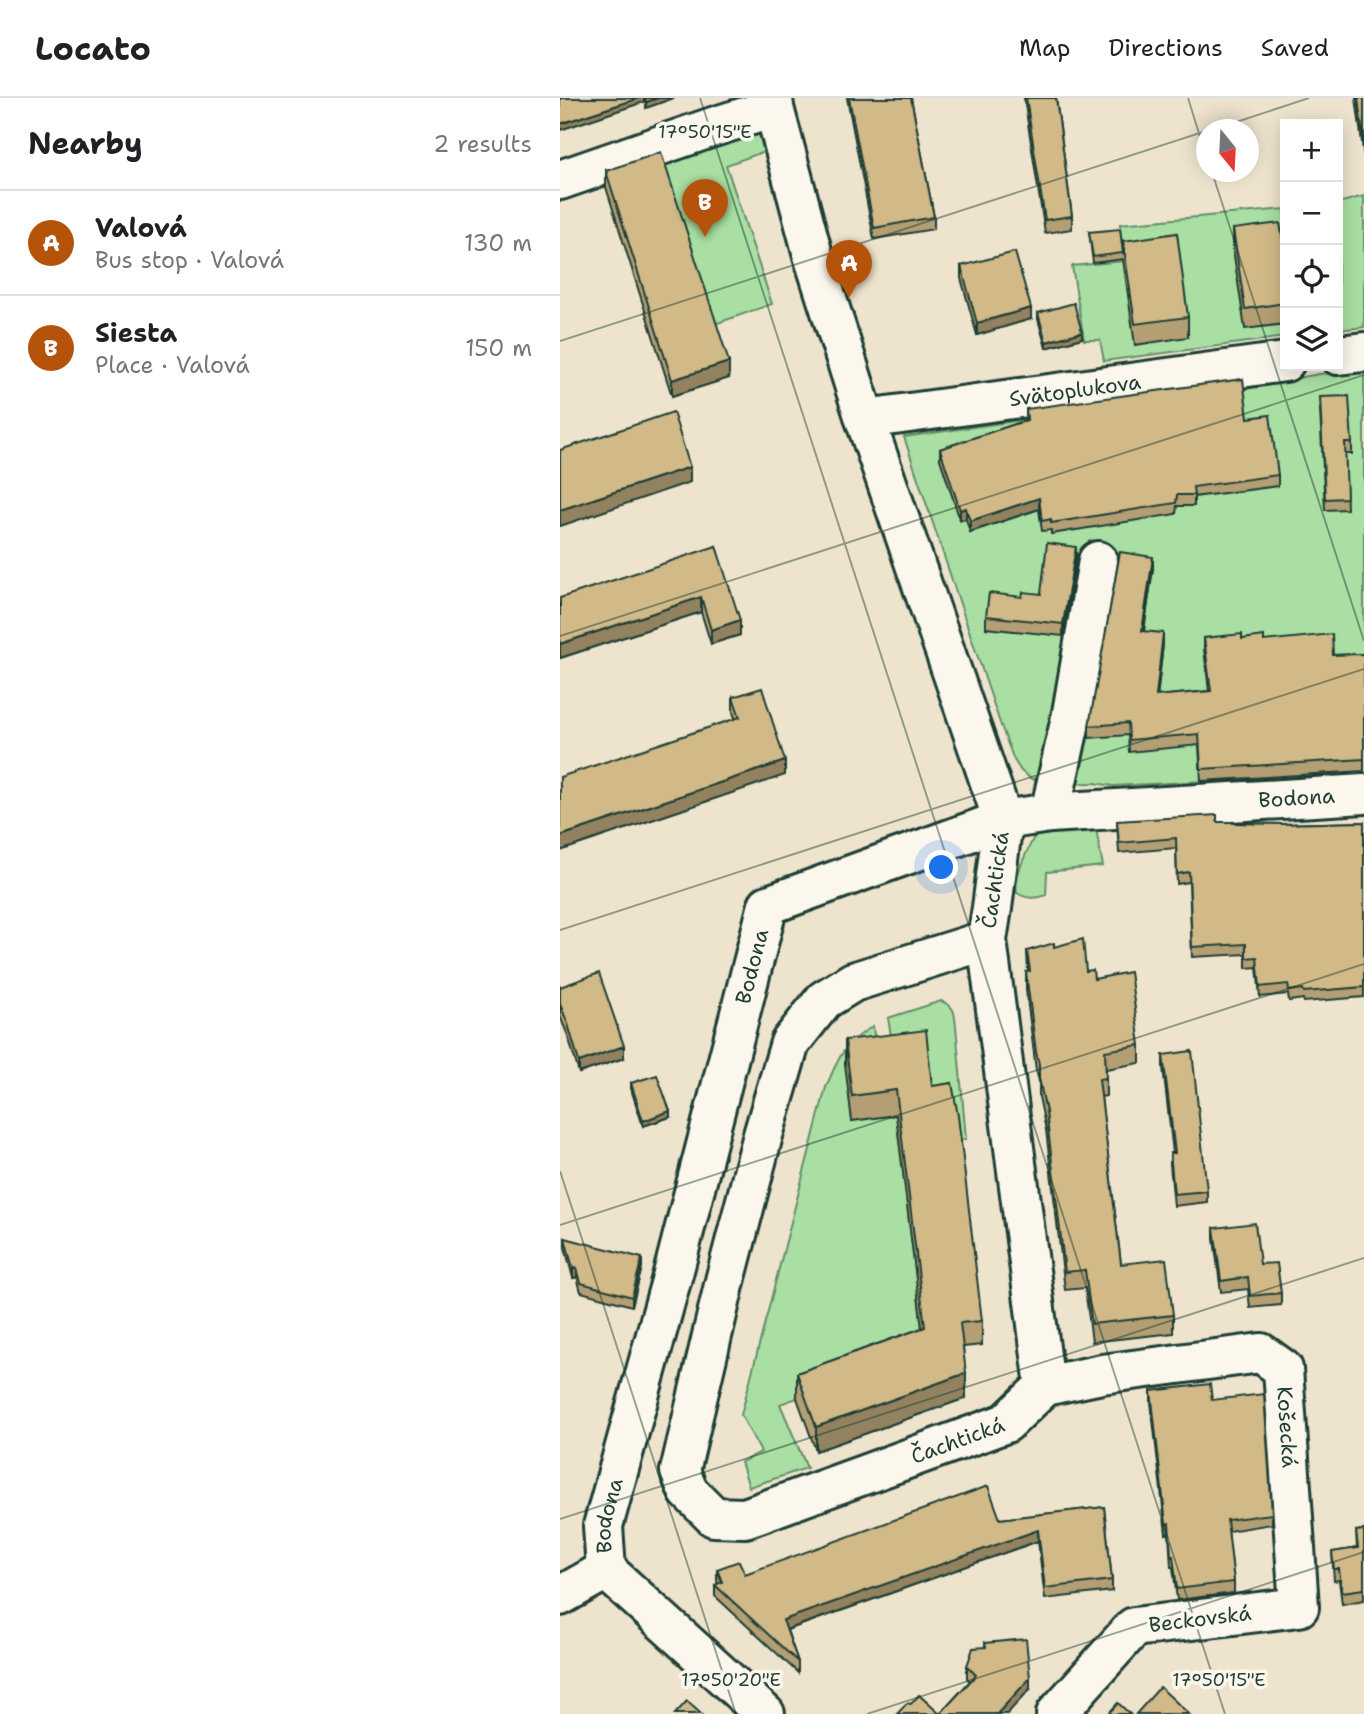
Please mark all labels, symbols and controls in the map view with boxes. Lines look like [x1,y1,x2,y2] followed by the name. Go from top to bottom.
[35,26,151,71] text: Locato
[1019,32,1070,64] text: Map
[1108,32,1223,64] text: Directions
[1261,32,1329,64] text: Saved
[1196,119,1259,182] north arrow
[1280,119,1343,371] map controls
[1280,119,1343,182] button: +
[658,120,752,144] text: 17°50'15"E
[28,123,143,164] text: Nearby
[433,129,532,159] text: 2 results
[682,179,728,237] pin: B
[1280,182,1343,245] button: −
[95,210,187,245] text: Valová
[42,228,60,258] text: A
[464,228,532,258] text: 130 m
[826,240,872,298] pin: A
[95,245,284,275] text: Bus stop · Valová
[1280,245,1343,308] button: locate
[1280,308,1343,371] button: layers
[95,315,177,350] text: Siesta
[44,333,58,363] text: B
[465,333,532,363] text: 150 m
[95,350,250,380] text: Place · Valová
[1007,368,1143,413] street label: Svätoplukova
[1258,782,1336,814] street label: Bodona
[973,830,1016,930] street label: Čachtická
[924,850,958,884] your location
[729,926,775,1007] street label: Bodona
[1270,1385,1304,1469] street label: Košecká
[907,1411,1008,1470] street label: Čachtická
[589,1475,630,1554] street label: Bodona
[1147,1599,1253,1639] street label: Beckovská
[681,1668,781,1692] text: 17°50'20"E
[1172,1668,1266,1692] text: 17°50'15"E

